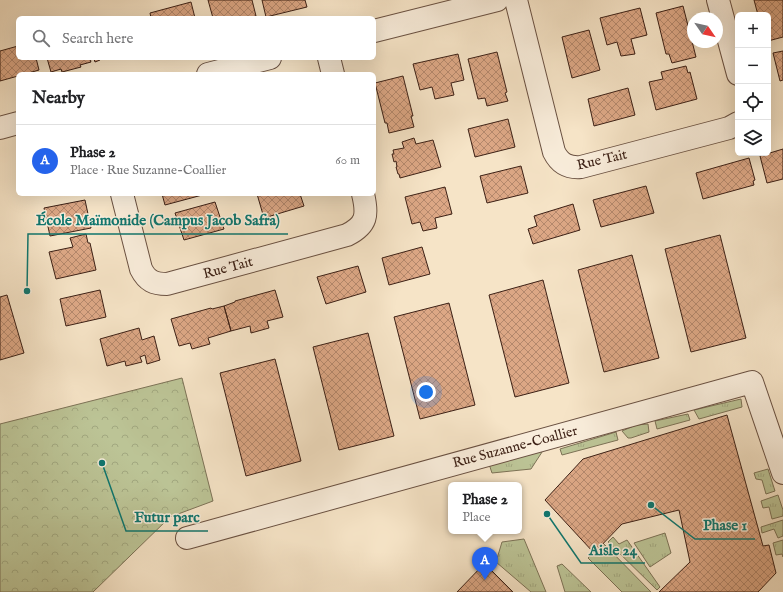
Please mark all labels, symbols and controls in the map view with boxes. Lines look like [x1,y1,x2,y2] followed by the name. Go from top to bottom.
[687,12,723,48] north arrow
[735,12,771,156] map controls
[735,12,771,48] button: +
[16,16,376,60] search box
[30,27,52,49] icon: search
[62,29,133,48] text: Search here
[735,48,771,84] button: −
[735,84,771,120] button: locate
[32,88,85,109] text: Nearby
[735,120,771,156] button: layers
[70,143,116,162] text: Phase 2
[575,145,629,175] street label: Rue Tait
[41,152,49,169] text: A
[335,152,360,169] text: 60 m
[70,162,226,179] text: Place · Rue Suzanne-Coallier
[28,207,288,234] callout: École Maïmonide (Campus Jacob Safra)
[36,211,280,230] text: École Maïmonide (Campus Jacob Safra)
[201,253,255,283] street label: Rue Tait
[416,382,436,402] your location
[451,422,579,472] street label: Rue Suzanne-Coallier
[448,482,522,534] popup
[462,490,508,509] text: Phase 2
[126,504,208,531] callout: Futur parc
[134,508,200,527] text: Futur parc
[462,509,490,526] text: Place
[695,512,755,539] callout: Phase 1
[703,516,747,535] text: Phase 1
[581,536,645,563] callout: Aisle 24
[588,541,638,560] text: Aisle 24
[472,547,498,580] pin: A

